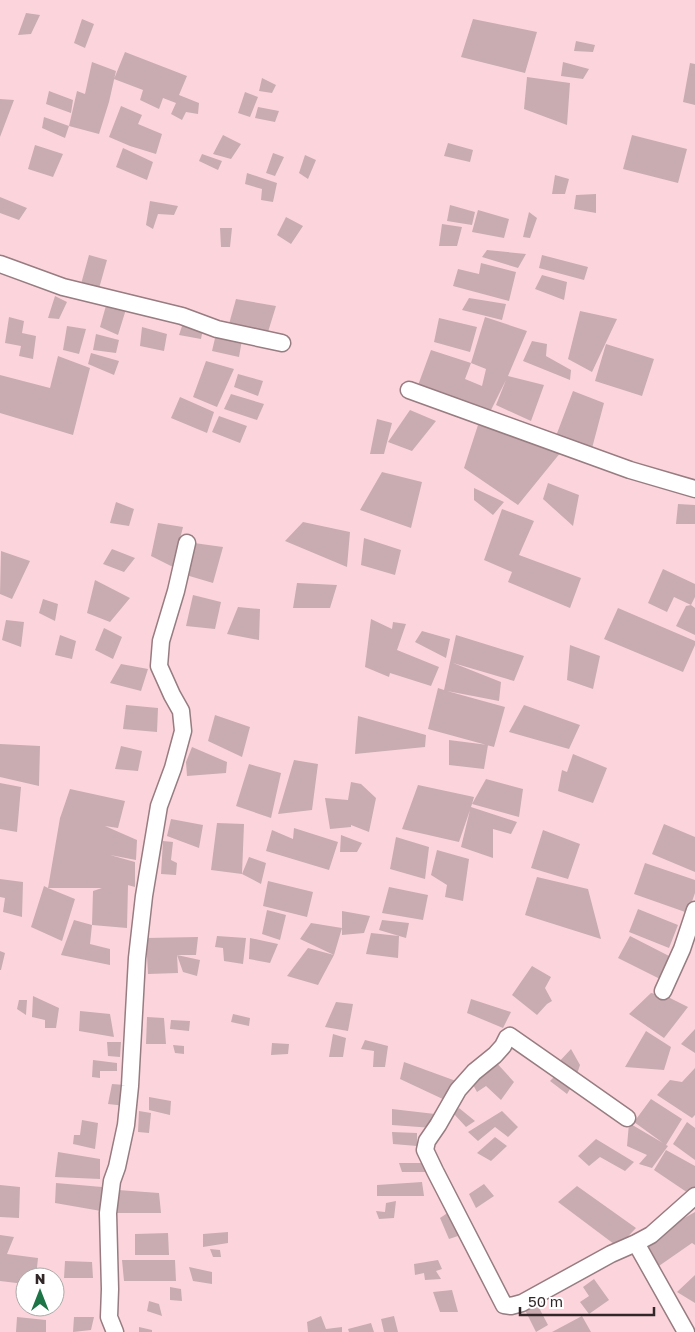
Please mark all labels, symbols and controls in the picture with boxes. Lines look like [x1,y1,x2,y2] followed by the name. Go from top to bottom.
[15,1267,65,1317] north arrow
[35,1270,45,1287] text: N
[520,1284,654,1316] scale bar
[528,1292,563,1310] text: 50 m

